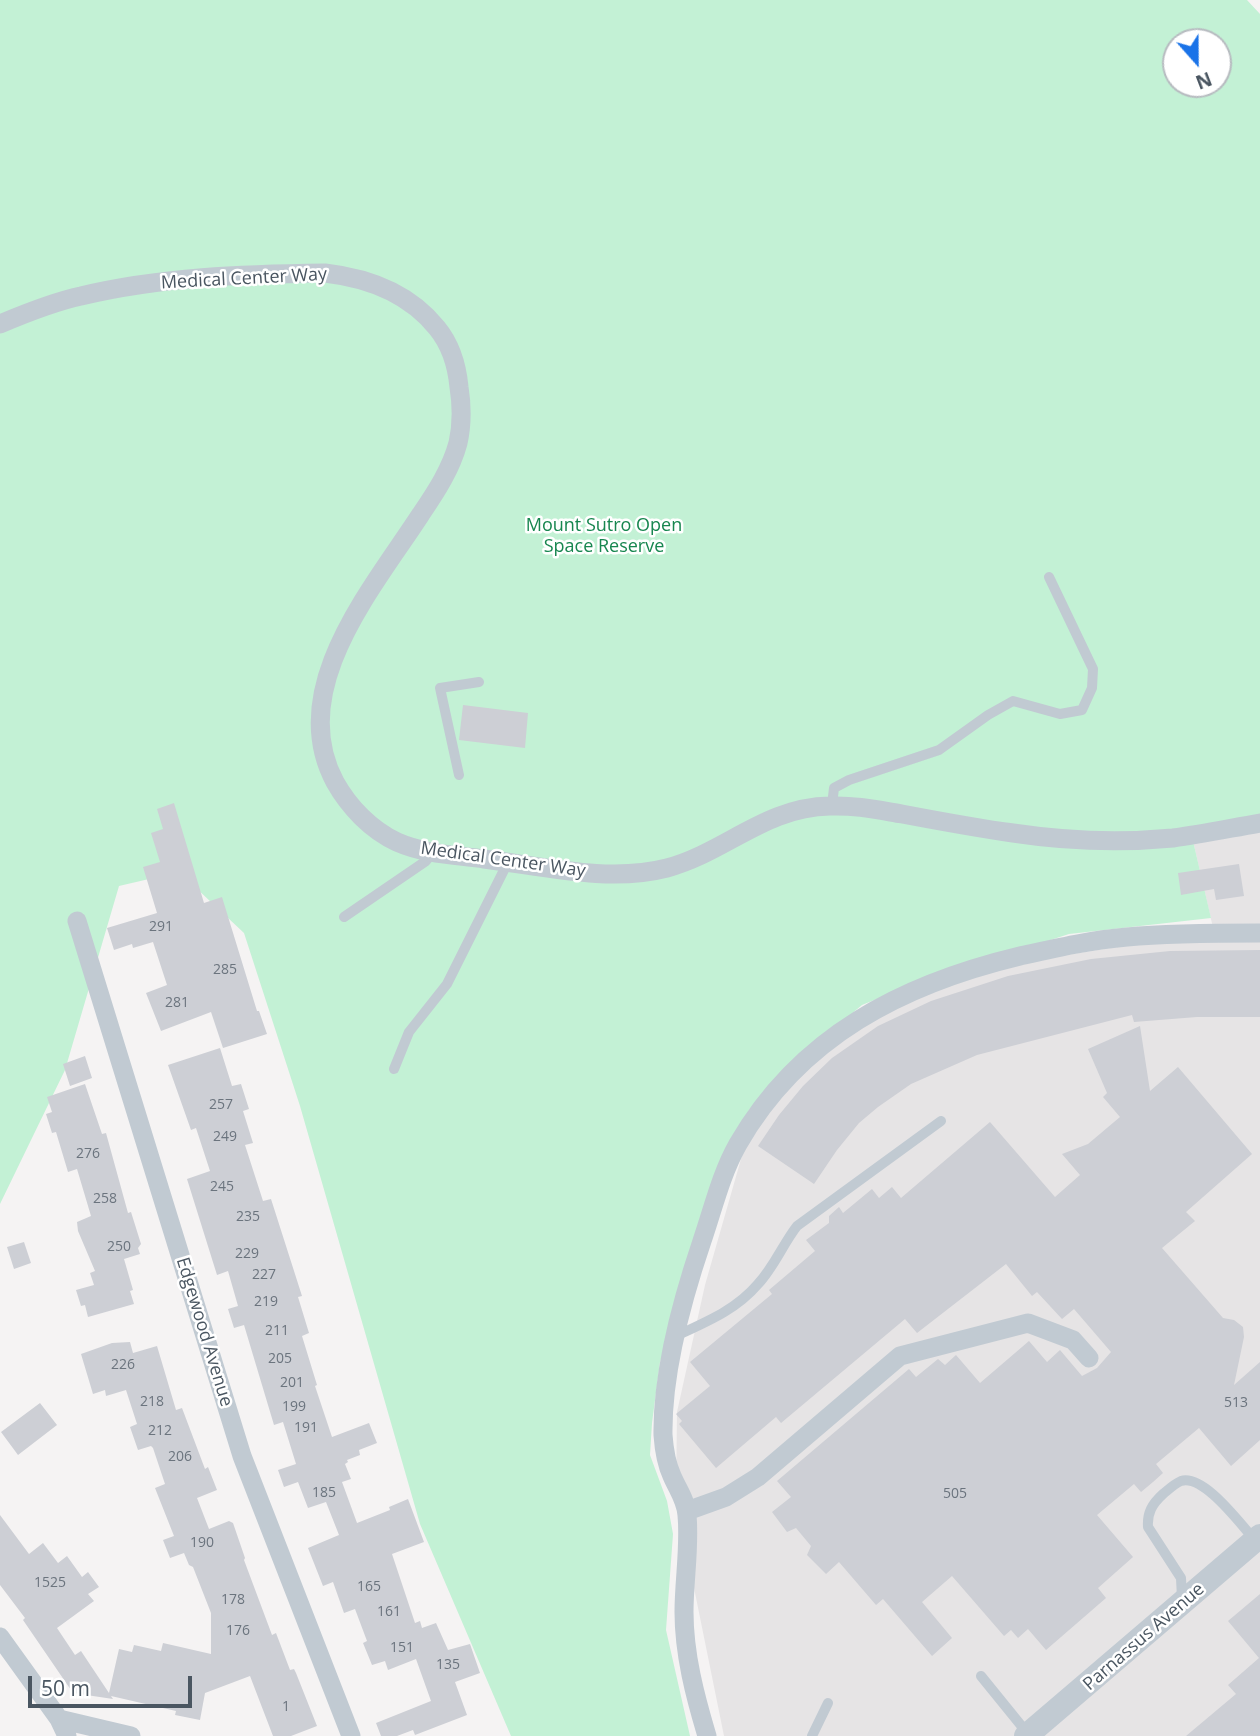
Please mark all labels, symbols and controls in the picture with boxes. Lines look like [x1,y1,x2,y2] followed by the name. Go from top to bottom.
[1162,28,1232,98] north arrow
[1192,66,1216,96] text: N
[160,264,328,294] street label: Medical Center Way
[526,515,682,558] park label: Mount Sutro Open Space Reserve
[419,838,587,882] street label: Medical Center Way
[149,919,173,935] house number: 291
[213,962,237,978] house number: 285
[165,995,189,1011] house number: 281
[209,1097,233,1113] house number: 257
[213,1129,237,1145] house number: 249
[76,1146,100,1162] house number: 276
[210,1179,234,1195] house number: 245
[93,1191,117,1207] house number: 258
[236,1209,260,1225] house number: 235
[107,1239,131,1255] house number: 250
[235,1246,259,1262] house number: 229
[171,1255,237,1409] street label: Edgewood Avenue
[252,1267,276,1283] house number: 227
[254,1294,278,1310] house number: 219
[265,1323,289,1339] house number: 211
[268,1351,292,1367] house number: 205
[111,1357,135,1373] house number: 226
[280,1375,304,1391] house number: 201
[140,1394,164,1410] house number: 218
[1224,1395,1248,1411] house number: 513
[282,1399,306,1415] house number: 199
[294,1420,318,1436] house number: 191
[148,1423,172,1439] house number: 212
[168,1449,192,1465] house number: 206
[312,1485,336,1501] house number: 185
[943,1486,967,1502] house number: 505
[190,1535,214,1551] house number: 190
[34,1575,66,1591] house number: 1525
[357,1579,381,1595] house number: 165
[1079,1579,1209,1695] street label: Parnassus Avenue
[221,1592,245,1608] house number: 178
[377,1604,401,1620] house number: 161
[226,1623,250,1639] house number: 176
[390,1640,414,1656] house number: 151
[436,1657,460,1673] house number: 135
[32,1662,196,1706] scale bar
[41,1674,90,1702] text: 50 m
[282,1699,290,1715] house number: 1

